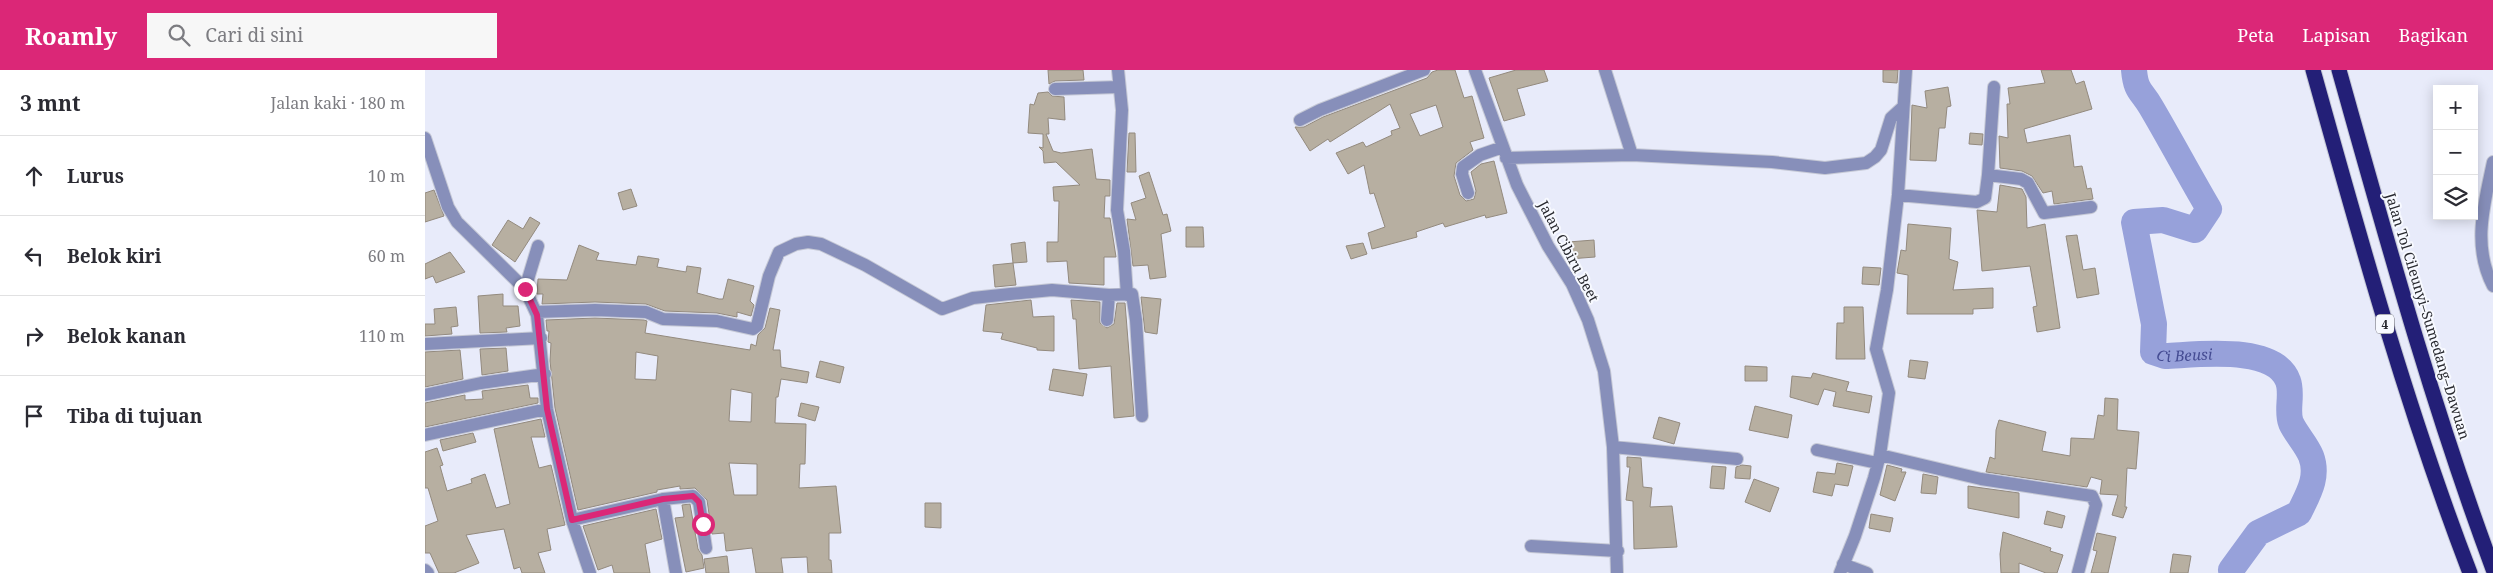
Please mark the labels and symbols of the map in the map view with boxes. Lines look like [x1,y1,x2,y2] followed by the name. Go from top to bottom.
[2381,189,2475,442] street label: Jalan Tol Cileunyi–Sumedang–Dawuan
[1534,196,1604,305] street label: Jalan Cibiru Beet
[514,278,537,301] route end
[2376,314,2394,334] road number: 4
[2154,344,2213,366] water label: Ci Beusi
[692,513,715,536] route start

